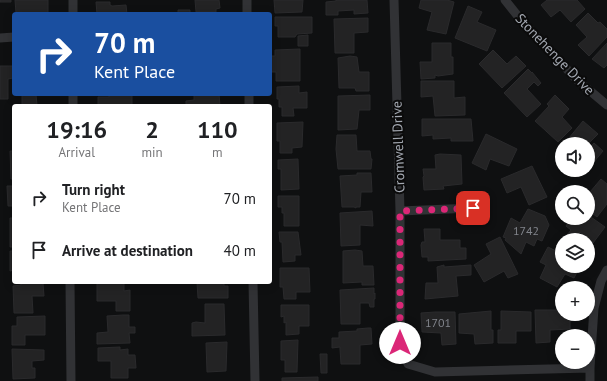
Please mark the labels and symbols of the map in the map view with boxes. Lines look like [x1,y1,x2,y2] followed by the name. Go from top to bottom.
[512,9,598,99] street label: Stonehenge Drive
[387,101,409,193] street label: Cromwell Drive
[456,191,490,225] pin
[513,223,539,238] house number: 1742
[425,315,451,330] house number: 1701
[379,322,421,364] position arrow

